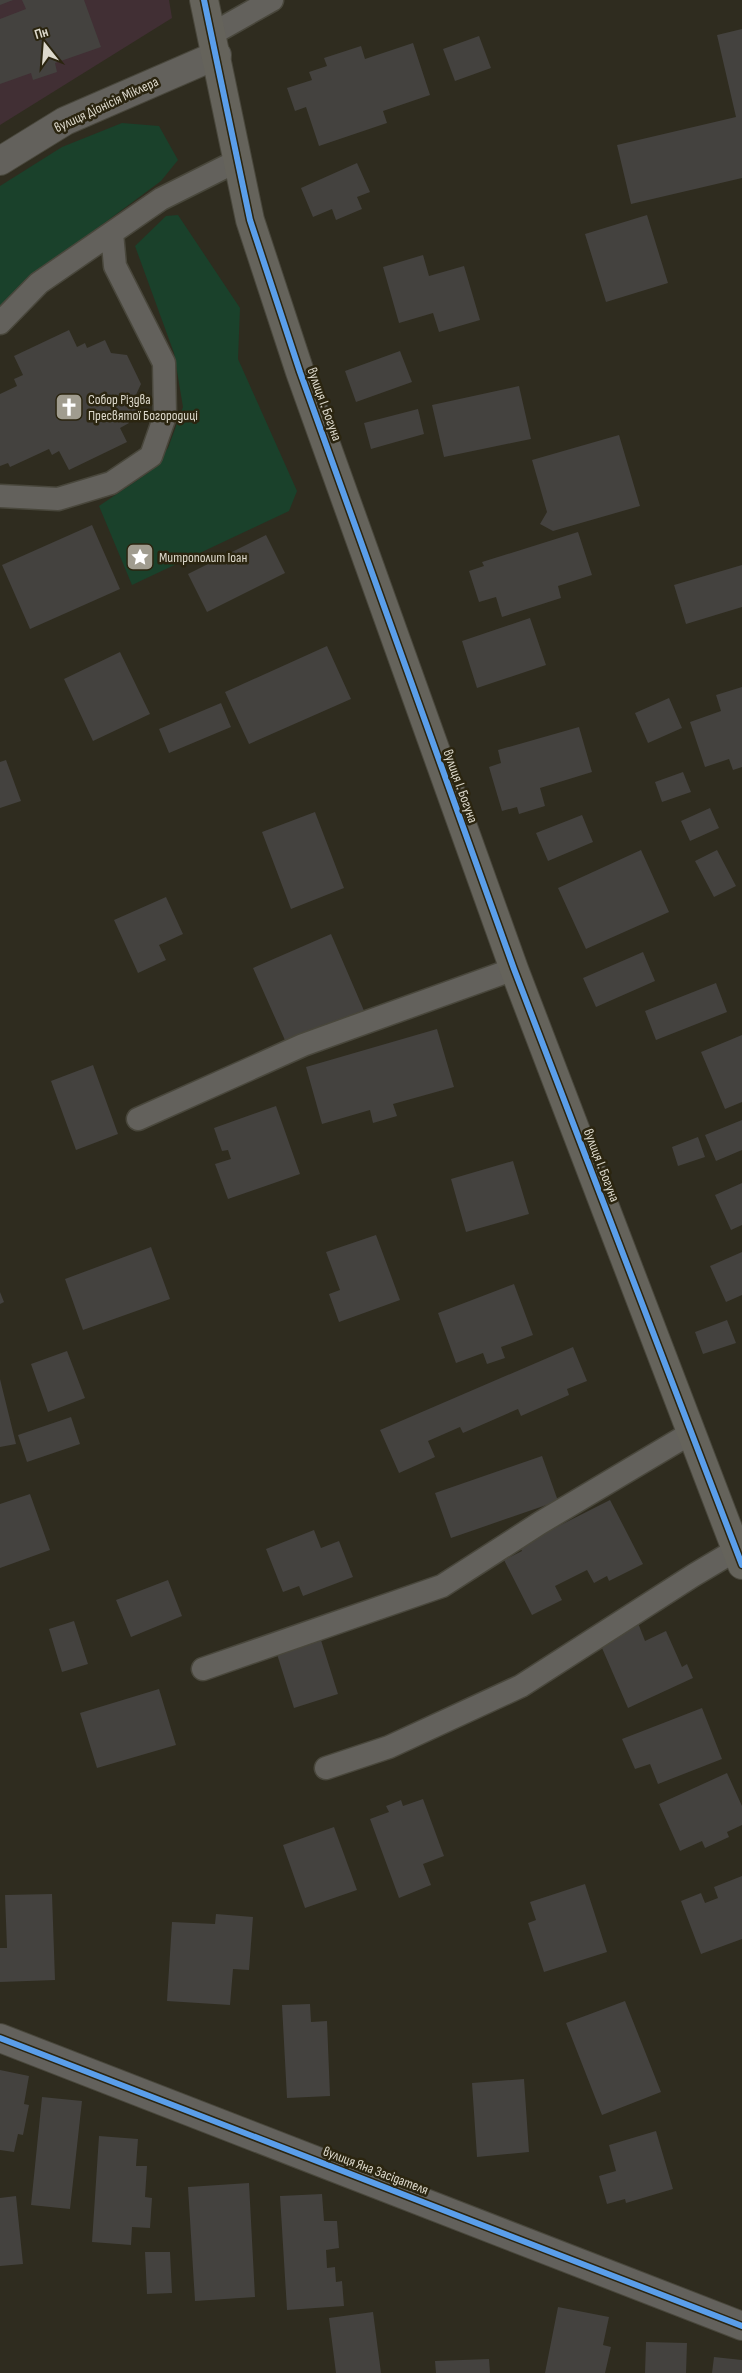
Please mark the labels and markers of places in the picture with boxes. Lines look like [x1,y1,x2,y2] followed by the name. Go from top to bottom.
[88,391,198,424] place label: Собор Різдва Пресвятої Богородиці
[54,392,84,422] church icon: Собор Різдва Пресвятої Богородиці
[125,542,155,572] place icon: Митрополит Іоан
[159,549,247,566] place label: Митрополит Іоан

